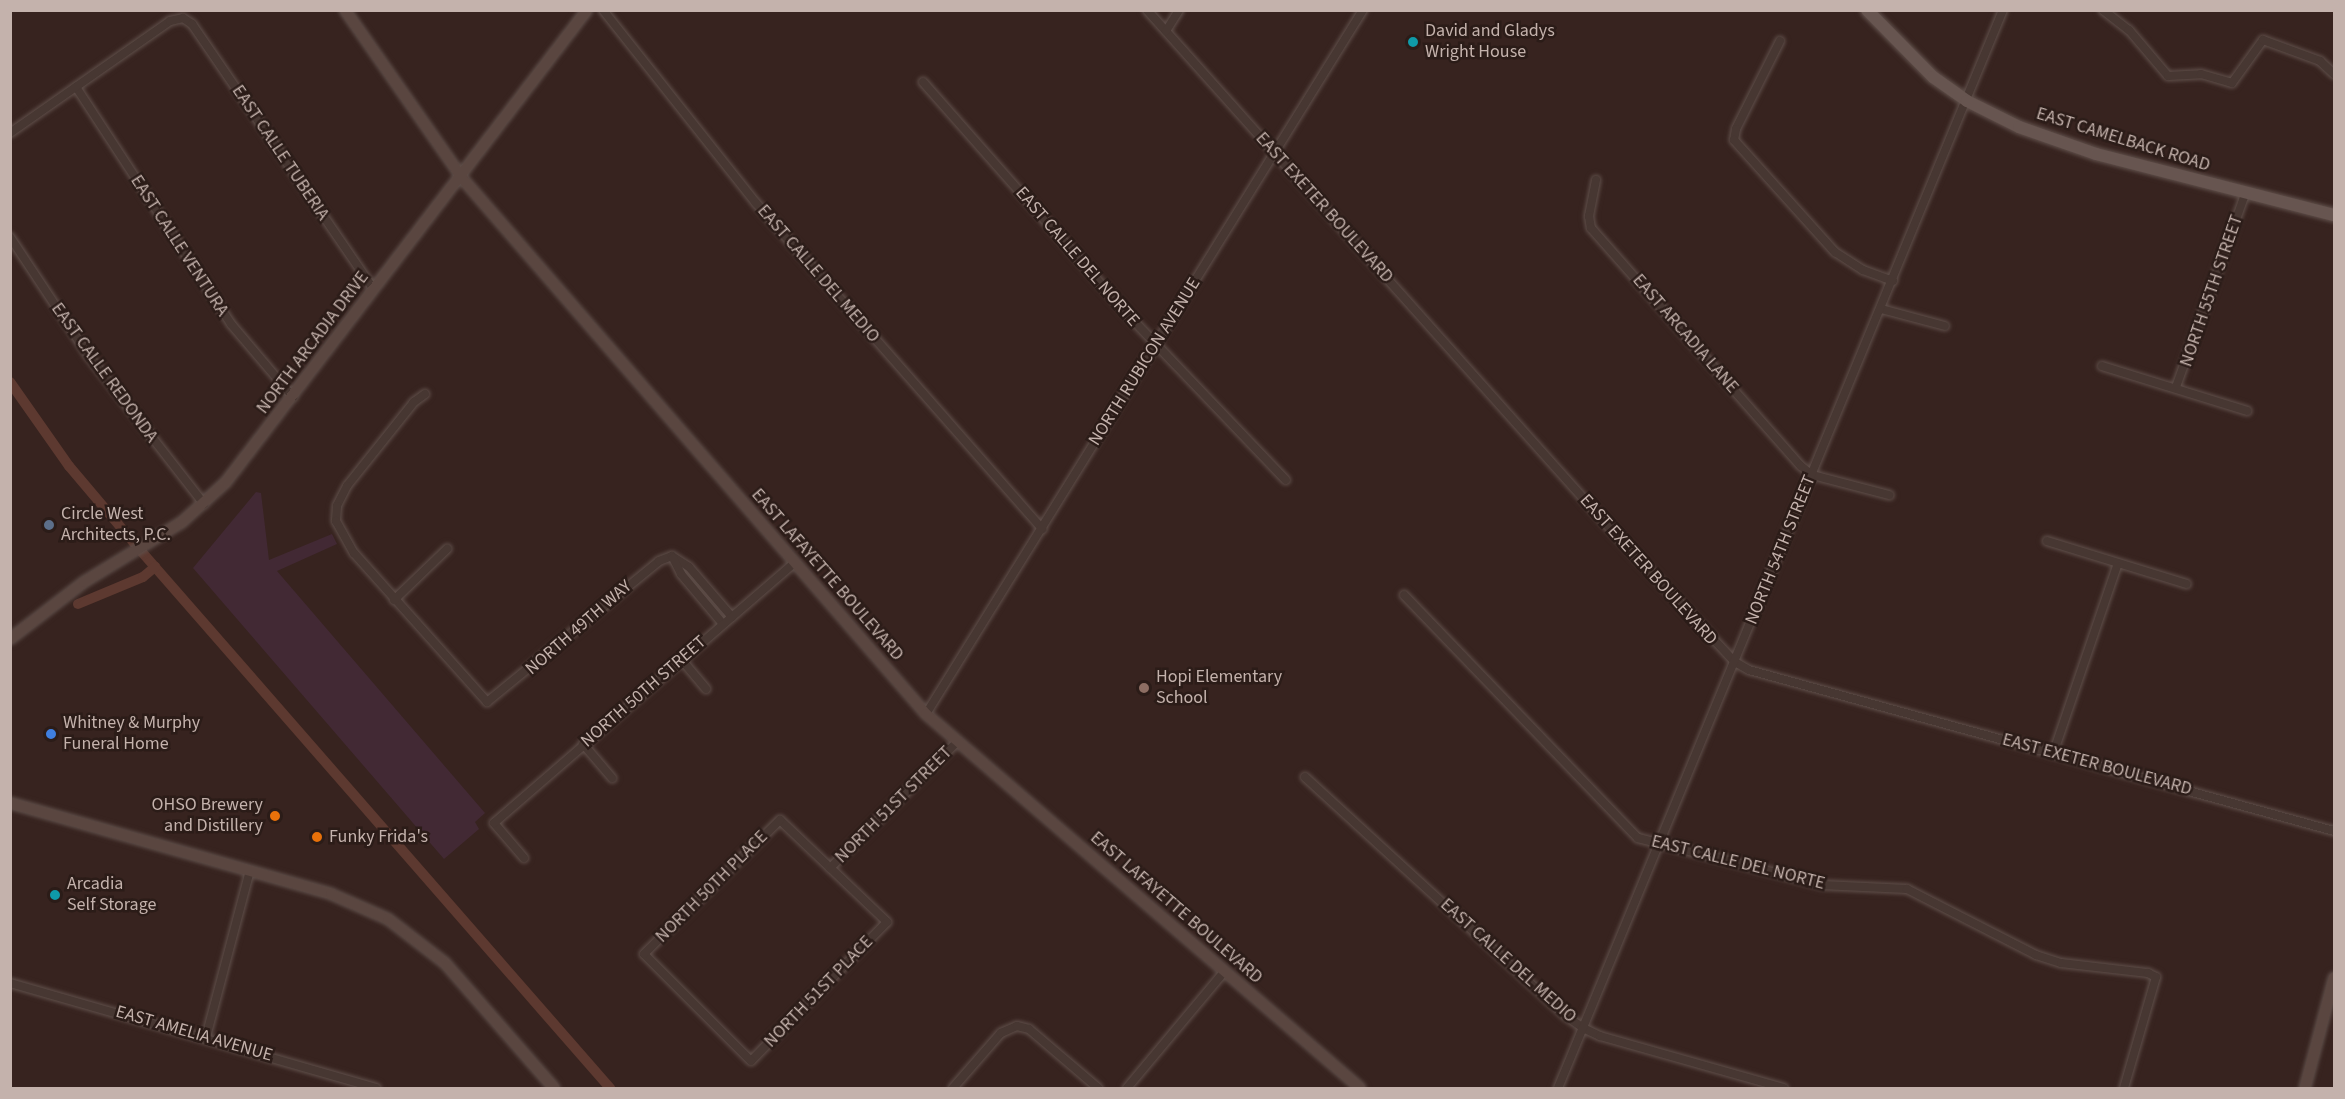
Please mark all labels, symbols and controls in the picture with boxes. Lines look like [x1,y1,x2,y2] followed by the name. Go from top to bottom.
[1425,21,1555,63] place label: David and Gladys Wright House
[1406,35,1420,49] marker: David and Gladys Wright House
[227,81,333,225] street label: EAST CALLE TUBERIA
[2034,103,2212,177] street label: EAST CAMELBACK ROAD
[1251,128,1397,288] street label: EAST EXETER BOULEVARD
[125,171,233,321] street label: EAST CALLE VENTURA
[1010,183,1144,331] street label: EAST CALLE DEL NORTE
[752,201,884,347] street label: EAST CALLE DEL MEDIO
[2176,212,2248,370] street label: NORTH 55TH STREET
[252,268,374,418] street label: NORTH ARCADIA DRIVE
[1627,270,1743,398] street label: EAST ARCADIA LANE
[1085,274,1205,450] street label: NORTH RUBICON AVENUE
[46,299,162,447] street label: EAST CALLE REDONDA
[1741,472,1821,628] street label: NORTH 54TH STREET
[746,485,908,665] street label: EAST LAFAYETTE BOULEVARD
[1575,490,1721,650] street label: EAST EXETER BOULEVARD
[61,504,171,546] place label: Circle West Architects, P.C.
[42,518,56,532] marker: Circle West Architects, P.C.
[521,576,637,680] street label: NORTH 49TH WAY
[577,632,711,752] street label: NORTH 50TH STREET
[1156,667,1282,710] place label: Hopi Elementary School
[1137,681,1151,695] marker: Hopi Elementary School
[63,713,200,756] place label: Whitney & Murphy Funeral Home
[44,727,58,741] marker: Whitney & Murphy Funeral Home
[2000,729,2194,801] street label: EAST EXETER BOULEVARD
[831,742,957,868] street label: NORTH 51ST STREET
[152,795,263,838] place label: OHSO Brewery and Distillery
[268,809,282,823] marker: OHSO Brewery and Distillery
[329,826,428,848] place label: Funky Frida's
[651,826,773,948] street label: NORTH 50TH PLACE
[1086,827,1266,989] street label: EAST LAFAYETTE BOULEVARD
[310,830,324,844] marker: Funky Frida's
[1649,831,1827,895] street label: EAST CALLE DEL NORTE
[67,874,156,916] place label: Arcadia Self Storage
[48,888,62,902] marker: Arcadia Self Storage
[1436,894,1580,1028] street label: EAST CALLE DEL MEDIO
[760,932,878,1052] street label: NORTH 51ST PLACE
[113,1001,275,1067] street label: EAST AMELIA AVENUE

